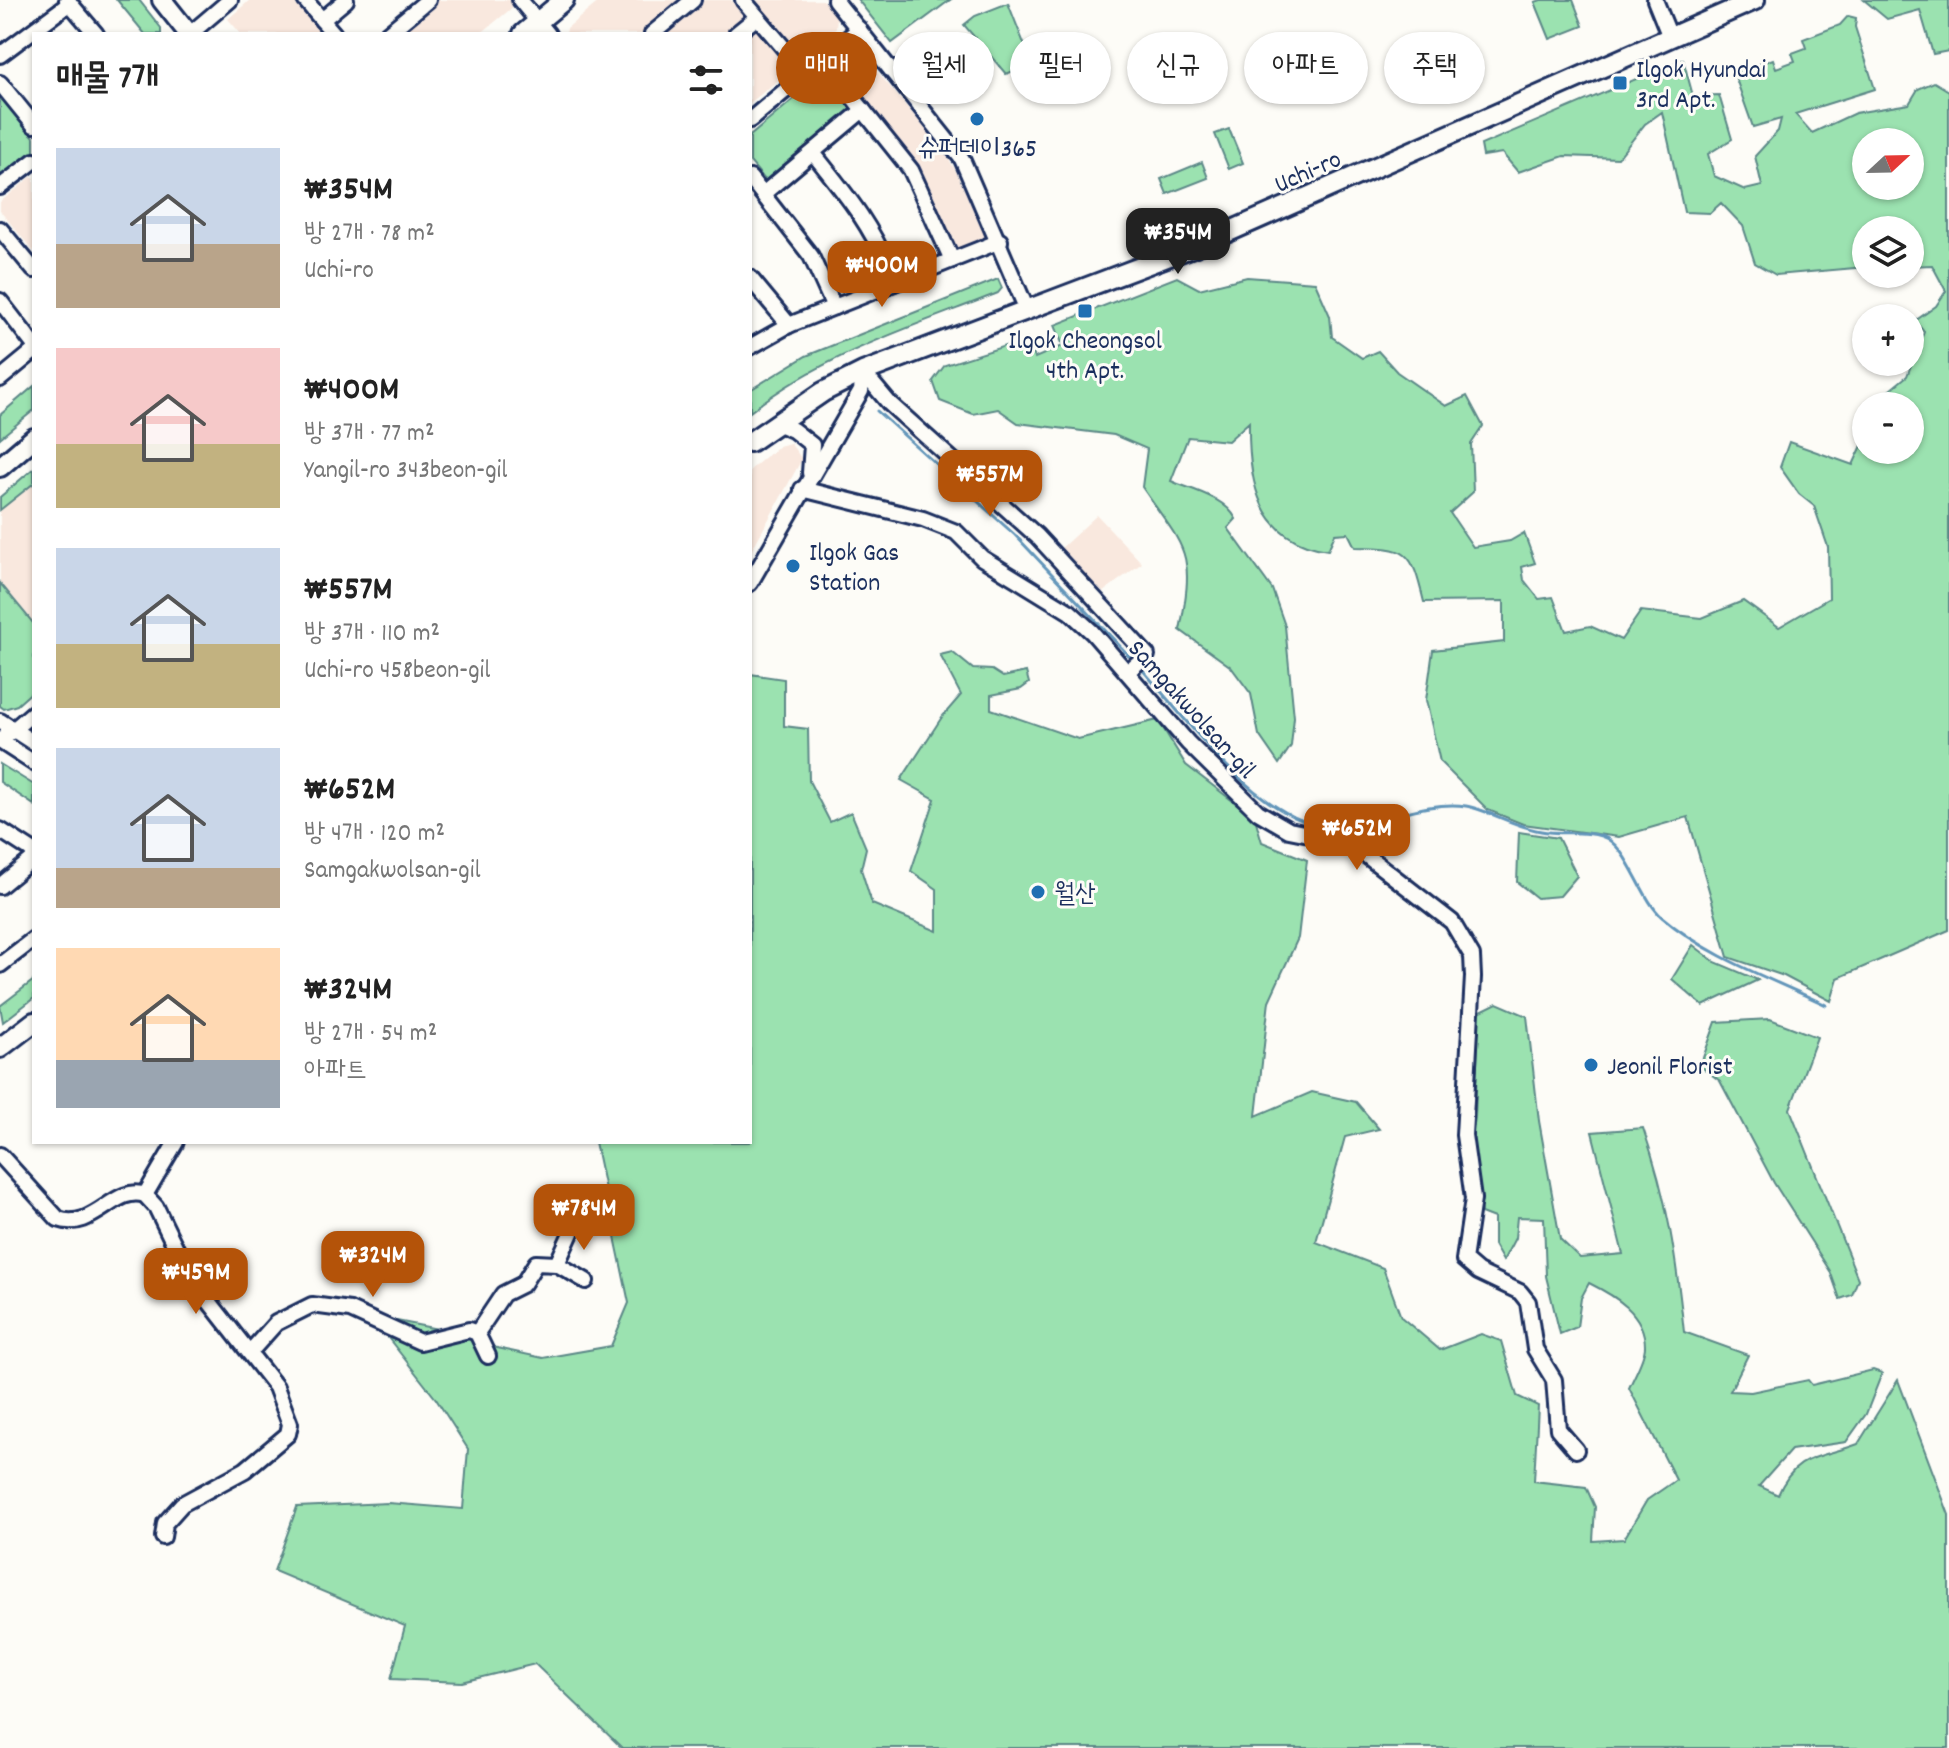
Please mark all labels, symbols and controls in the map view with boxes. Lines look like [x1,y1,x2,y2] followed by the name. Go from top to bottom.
[776,32,877,104] chip: 매매
[893,32,994,104] chip: 월세
[1010,32,1111,104] chip: 필터
[1127,32,1228,104] chip: 신규
[1244,32,1368,104] chip: 아파트
[1384,32,1485,104] chip: 주택
[1636,53,1766,120] place label: Ilgok Hyundai 3rd Apt.
[56,56,159,105] text: 매물 7개
[684,58,728,102] icon: filters
[1611,74,1629,92] marker: Ilgok Hyundai 3rd Apt.
[968,110,986,128] marker: 슈퍼데이365
[1852,128,1924,200] north arrow
[1852,128,1924,464] map controls
[917,132,1037,169] place label: 슈퍼데이365
[1269,142,1348,204] street label: Uchi-ro
[304,167,393,216] text: ₩354M
[120,180,216,276] icon: home
[1122,208,1234,276] pin: ₩354M
[1144,215,1212,252] text: ₩354M
[304,216,435,253] text: 방 2개 · 78 m²
[1852,216,1924,288] button: layers
[826,241,938,309] pin: ₩400M
[846,248,918,285] text: ₩400M
[304,253,374,290] text: Uchi-ro
[1076,302,1094,320] marker: Ilgok Cheongsol 4th Apt.
[1852,304,1924,376] button: +
[1008,324,1162,391] place label: Ilgok Cheongsol 4th Apt.
[304,367,399,416] text: ₩400M
[120,380,216,476] icon: home
[1852,392,1924,464] button: −
[304,416,434,453] text: 방 3개 · 77 m²
[934,450,1046,518] pin: ₩557M
[304,453,508,490] text: Yangil-ro 343beon-gil
[956,457,1024,494] text: ₩557M
[809,536,899,603] place label: Ilgok Gas Station
[784,557,802,575] marker: Ilgok Gas Station
[304,567,393,616] text: ₩557M
[120,580,216,676] icon: home
[304,616,440,653] text: 방 3개 · 110 m²
[1118,632,1263,788] street label: Samgakwolsan-gil
[304,653,490,690] text: Uchi-ro 458beon-gil
[304,767,395,816] text: ₩652M
[120,780,216,876] icon: home
[1301,804,1413,872] pin: ₩652M
[1322,811,1392,848] text: ₩652M
[304,816,445,853] text: 방 4개 · 120 m²
[304,853,481,890] text: Samgakwolsan-gil
[1054,877,1096,914] place label: 월산
[1029,883,1047,901] marker: 월산
[304,967,392,1016] text: ₩324M
[120,980,216,1076] icon: home
[304,1016,437,1053] text: 방 2개 · 54 m²
[1607,1050,1733,1087] place label: Jeonil Florist
[304,1053,367,1090] text: 아파트
[1582,1056,1600,1074] marker: Jeonil Florist
[528,1184,640,1252] pin: ₩784M
[552,1191,616,1228] text: ₩784M
[317,1231,429,1299] pin: ₩324M
[339,1238,407,1275] text: ₩324M
[140,1248,252,1316] pin: ₩459M
[162,1255,230,1292] text: ₩459M

